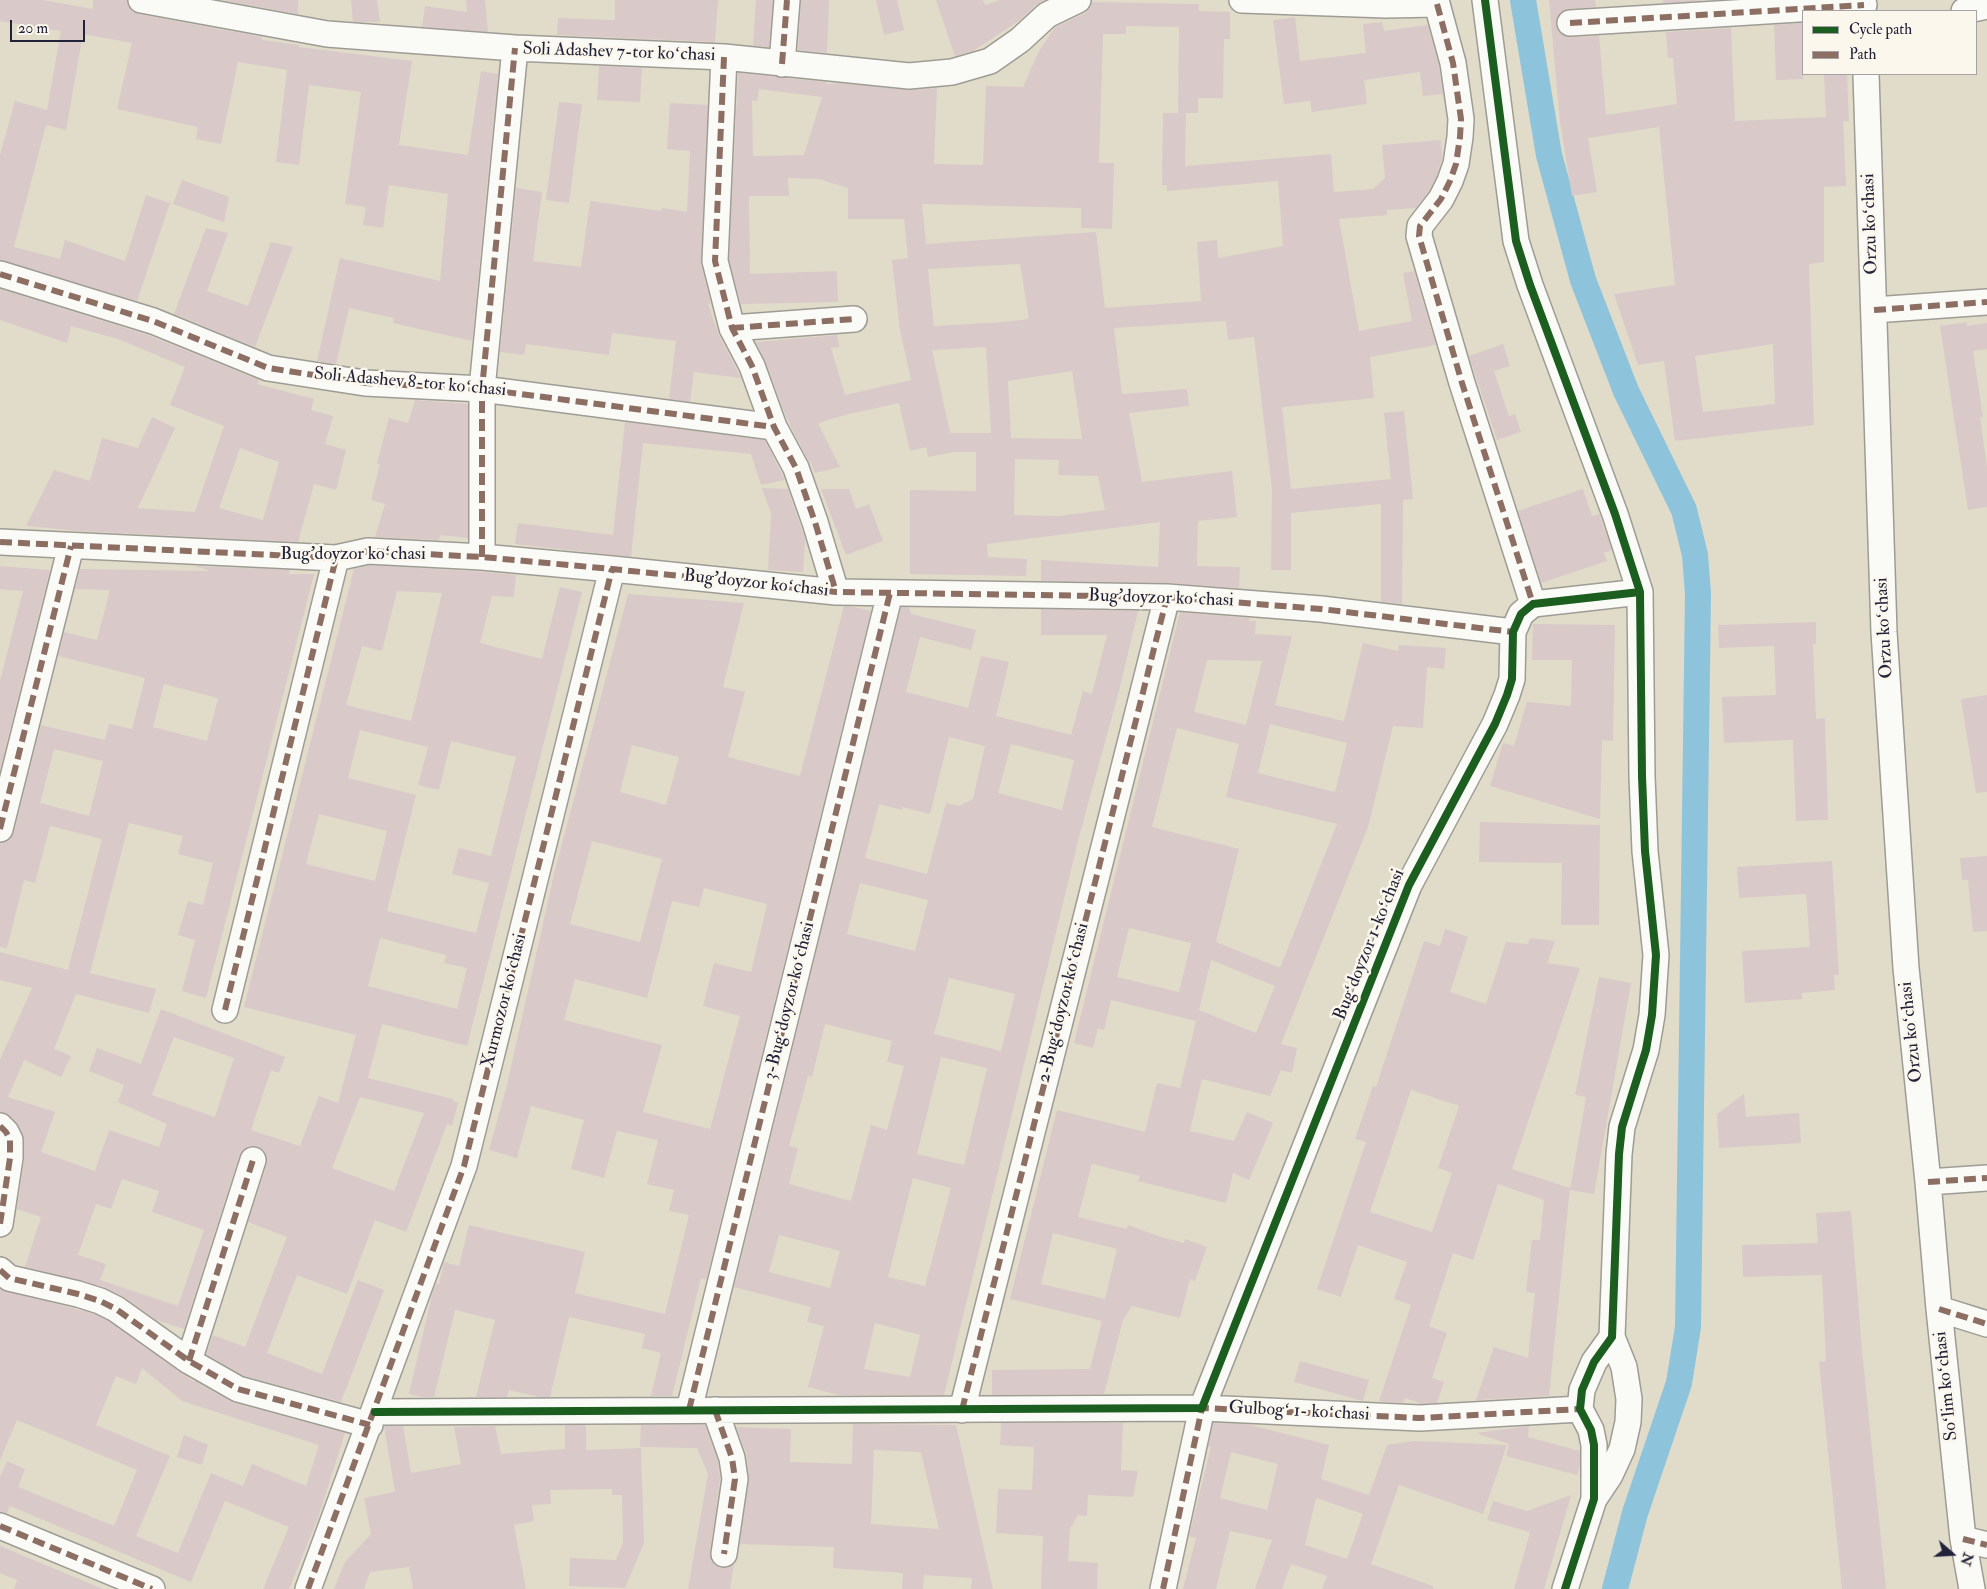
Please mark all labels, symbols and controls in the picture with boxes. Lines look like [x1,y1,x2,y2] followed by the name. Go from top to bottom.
[12,10,88,42] scale bar
[1802,10,1977,75] legend
[18,19,48,38] text: 20 m
[1849,20,1912,39] text: Cycle path
[522,39,716,67] street label: Soli Adashev 7-tor koʻchasi
[1849,45,1876,64] text: Path
[1858,173,1884,275] street label: Orzu koʻchasi
[313,364,507,402] street label: Soli Adashev 8-tor koʻchasi
[280,544,426,566] street label: Bug'doyzor koʻchasi
[682,566,830,602] street label: Bug'doyzor koʻchasi
[1872,577,1898,679] street label: Orzu koʻchasi
[1088,586,1234,612] street label: Bug'doyzor koʻchasi
[1330,866,1410,1024] street label: Bugʻdoyzor 1-koʻchasi
[760,920,820,1082] street label: 3-Bugʻdoyzor koʻchasi
[1034,921,1094,1085] street label: 2-Bugʻdoyzor koʻchasi
[478,931,532,1071] street label: Xurmozor koʻchasi
[1896,981,1928,1083] street label: Orzu koʻchasi
[1931,1330,1963,1442] street label: Soʻlim koʻchasi
[1228,1398,1370,1426] street label: Gulbogʻ 1- koʻchasi
[1927,1529,1977,1579] north arrow
[1957,1550,1977,1568] text: N

